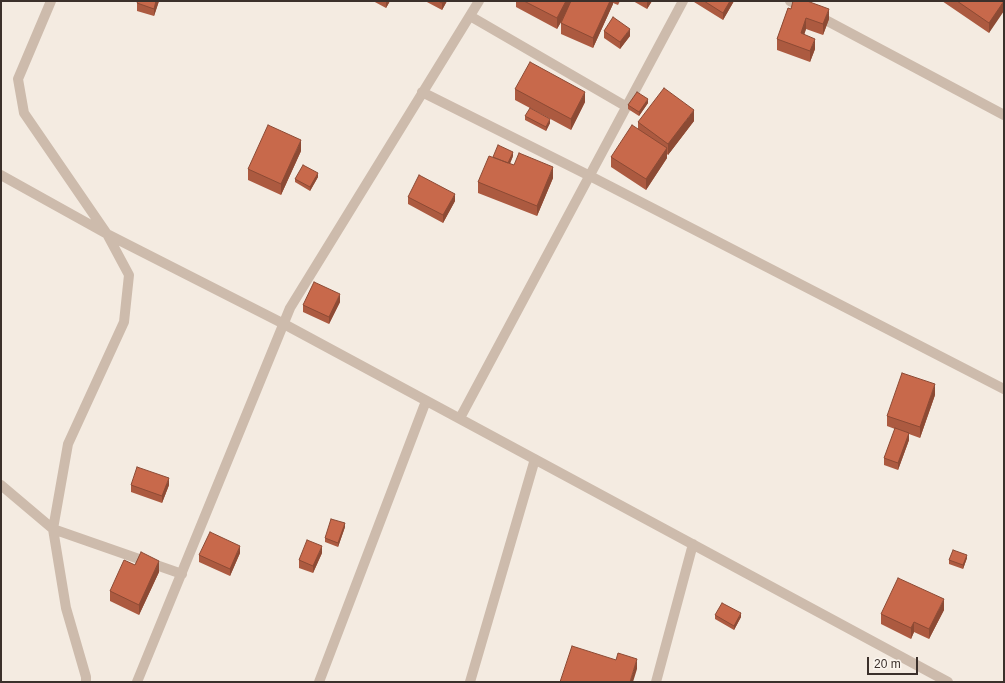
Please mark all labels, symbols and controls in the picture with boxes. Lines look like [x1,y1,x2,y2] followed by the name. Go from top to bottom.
[869,649,920,675] scale bar
[874,657,901,671] text: 20 m

